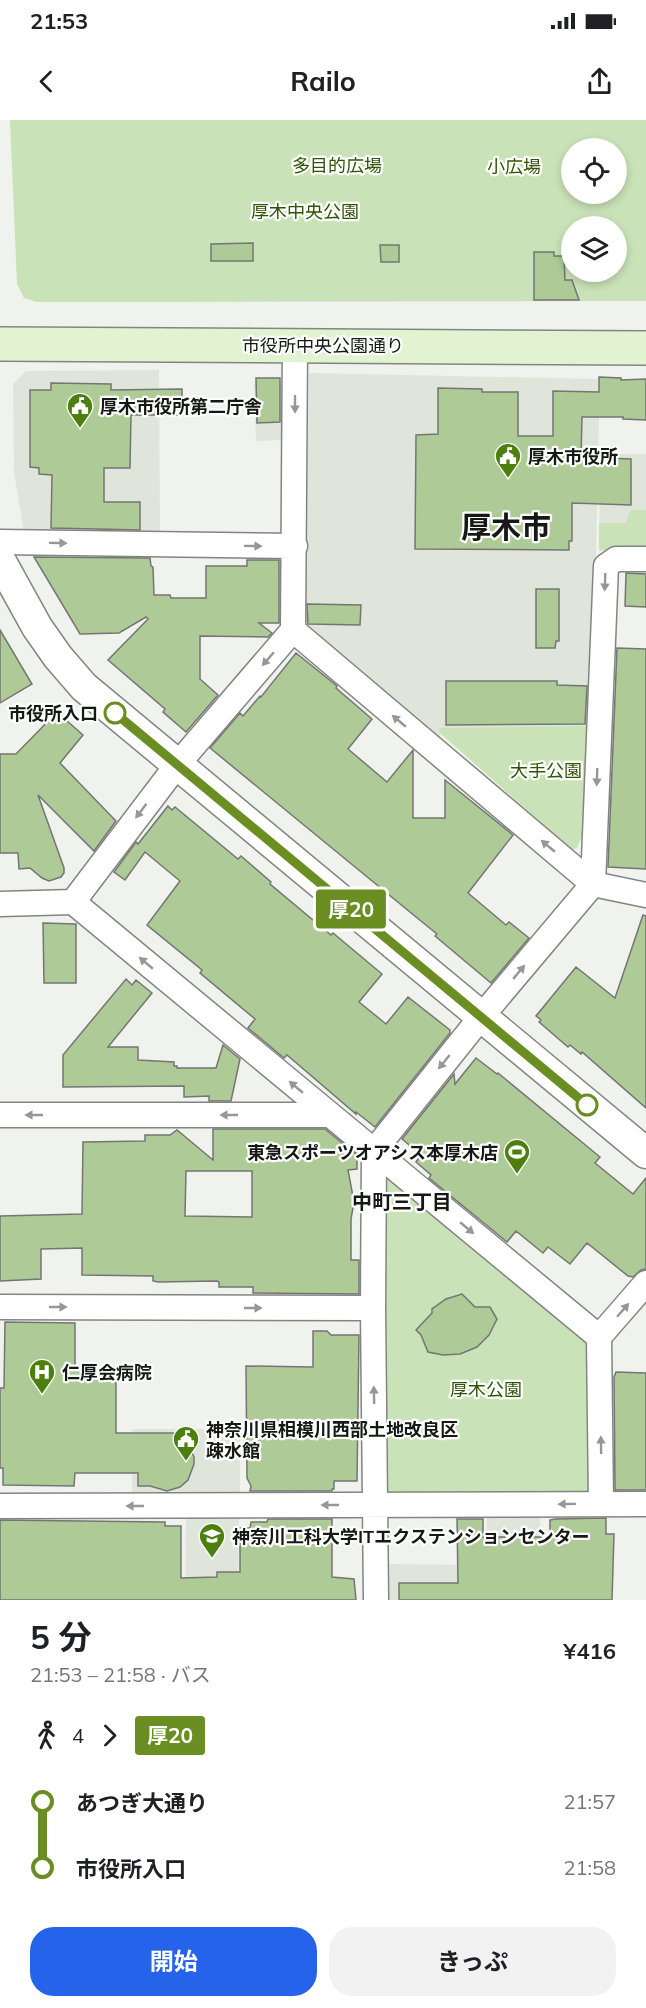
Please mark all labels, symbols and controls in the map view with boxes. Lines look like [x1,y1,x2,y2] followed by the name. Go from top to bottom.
[30,7,88,35] text: 21:53
[290,64,356,98] text: Railo
[30,65,63,98] icon: back
[583,65,616,98] icon: share
[561,138,627,282] map controls
[561,138,627,204] button: locate
[292,154,382,177] park label: 多目的広場
[487,155,541,178] park label: 小広場
[251,200,359,223] park label: 厚木中央公園
[561,216,627,282] button: layers
[242,334,404,357] street label: 市役所中央公園通り
[65,391,95,429] public building icon: 厚木市役所第二庁舎
[290,394,300,413] one-way arrow
[100,395,262,418] place label: 厚木市役所第二庁舎
[493,441,523,479] public building icon: 厚木市役所
[528,445,618,468] place label: 厚木市役所
[461,508,551,546] district label: 厚木市
[49,538,68,548] one-way arrow
[244,541,263,551] one-way arrow
[601,573,610,592] one-way arrow
[262,651,275,666] one-way arrow
[8,702,98,725] place label: 市役所入口
[104,702,126,724] marker: 市役所入口
[391,714,407,727] one-way arrow
[510,759,582,782] park label: 大手公園
[593,767,602,786] one-way arrow
[136,804,148,819] one-way arrow
[540,840,556,853] one-way arrow
[316,890,386,928] line badge: 厚20
[328,896,374,922] text: 厚20
[138,956,154,969] one-way arrow
[512,965,525,980] one-way arrow
[439,1055,451,1070] one-way arrow
[289,1081,304,1094] one-way arrow
[576,1094,598,1116] unlabelled marker
[24,1110,43,1120] one-way arrow
[219,1110,238,1120] one-way arrow
[502,1137,532,1175] sports icon: 東急スポーツオアシス本厚木店
[247,1141,498,1164] place label: 東急スポーツオアシス本厚木店
[352,1189,452,1214] district label: 中町三丁目
[459,1221,474,1234] one-way arrow
[49,1302,68,1312] one-way arrow
[244,1303,263,1313] one-way arrow
[616,1303,629,1318] one-way arrow
[27,1357,57,1395] hospital icon: 仁厚会病院
[62,1361,152,1384] place label: 仁厚会病院
[450,1378,522,1401] park label: 厚木公園
[369,1385,379,1404] one-way arrow
[206,1418,458,1462] place label: 神奈川県相模川西部土地改良区 疎水館
[171,1424,201,1462] public building icon: 神奈川県相模川西部土地改良区 疎水館
[596,1435,605,1454] one-way arrow
[557,1499,576,1509] one-way arrow
[320,1500,339,1510] one-way arrow
[125,1501,144,1511] one-way arrow
[197,1521,227,1559] school or university icon: 神奈川工科大学ITエクステンションセンター
[232,1525,590,1548] place label: 神奈川工科大学ITエクステンションセンター
[30,1616,92,1657] text: 5 分
[563,1637,616,1665] text: ¥416
[30,1662,211,1687] text: 21:53 – 21:58 · バス
[30,1719,63,1752] icon: walk
[93,1719,126,1752] icon: forward
[147,1722,193,1748] text: 厚20
[72,1723,84,1748] text: 4
[76,1789,208,1817] text: あつぎ大通り
[563,1789,616,1814] text: 21:57
[76,1855,186,1883] text: 市役所入口
[563,1855,616,1880] text: 21:58
[30,1927,317,1996] button: 開始
[329,1927,616,1996] button: きっぷ

